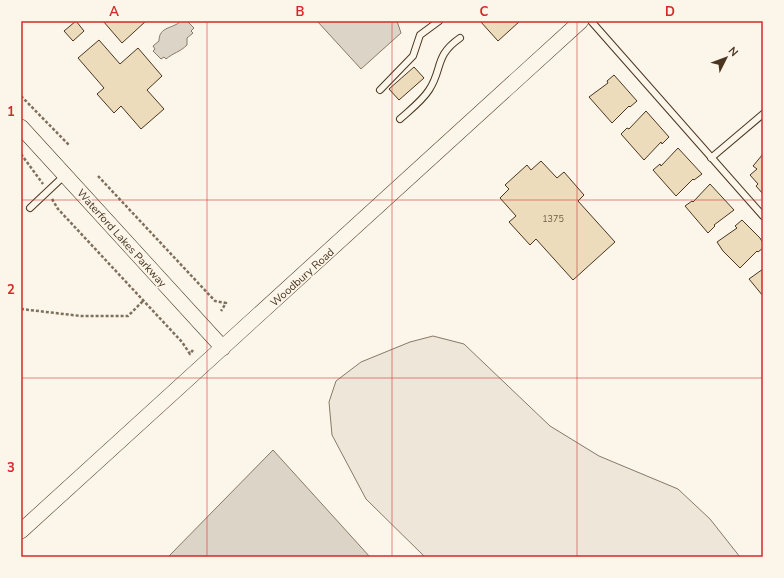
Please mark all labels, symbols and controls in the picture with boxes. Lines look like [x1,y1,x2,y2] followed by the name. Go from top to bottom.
[109,3,119,21] text: A
[296,3,305,21] text: B
[480,3,489,21] text: C
[665,3,675,21] text: D
[706,38,746,78] north arrow
[725,44,741,60] text: N
[7,103,15,121] text: 1
[73,186,170,291] street label: Waterford Lakes Parkway
[542,213,564,225] house number: 1375
[267,245,337,310] street label: Woodbury Road
[7,281,15,299] text: 2
[7,459,15,477] text: 3

